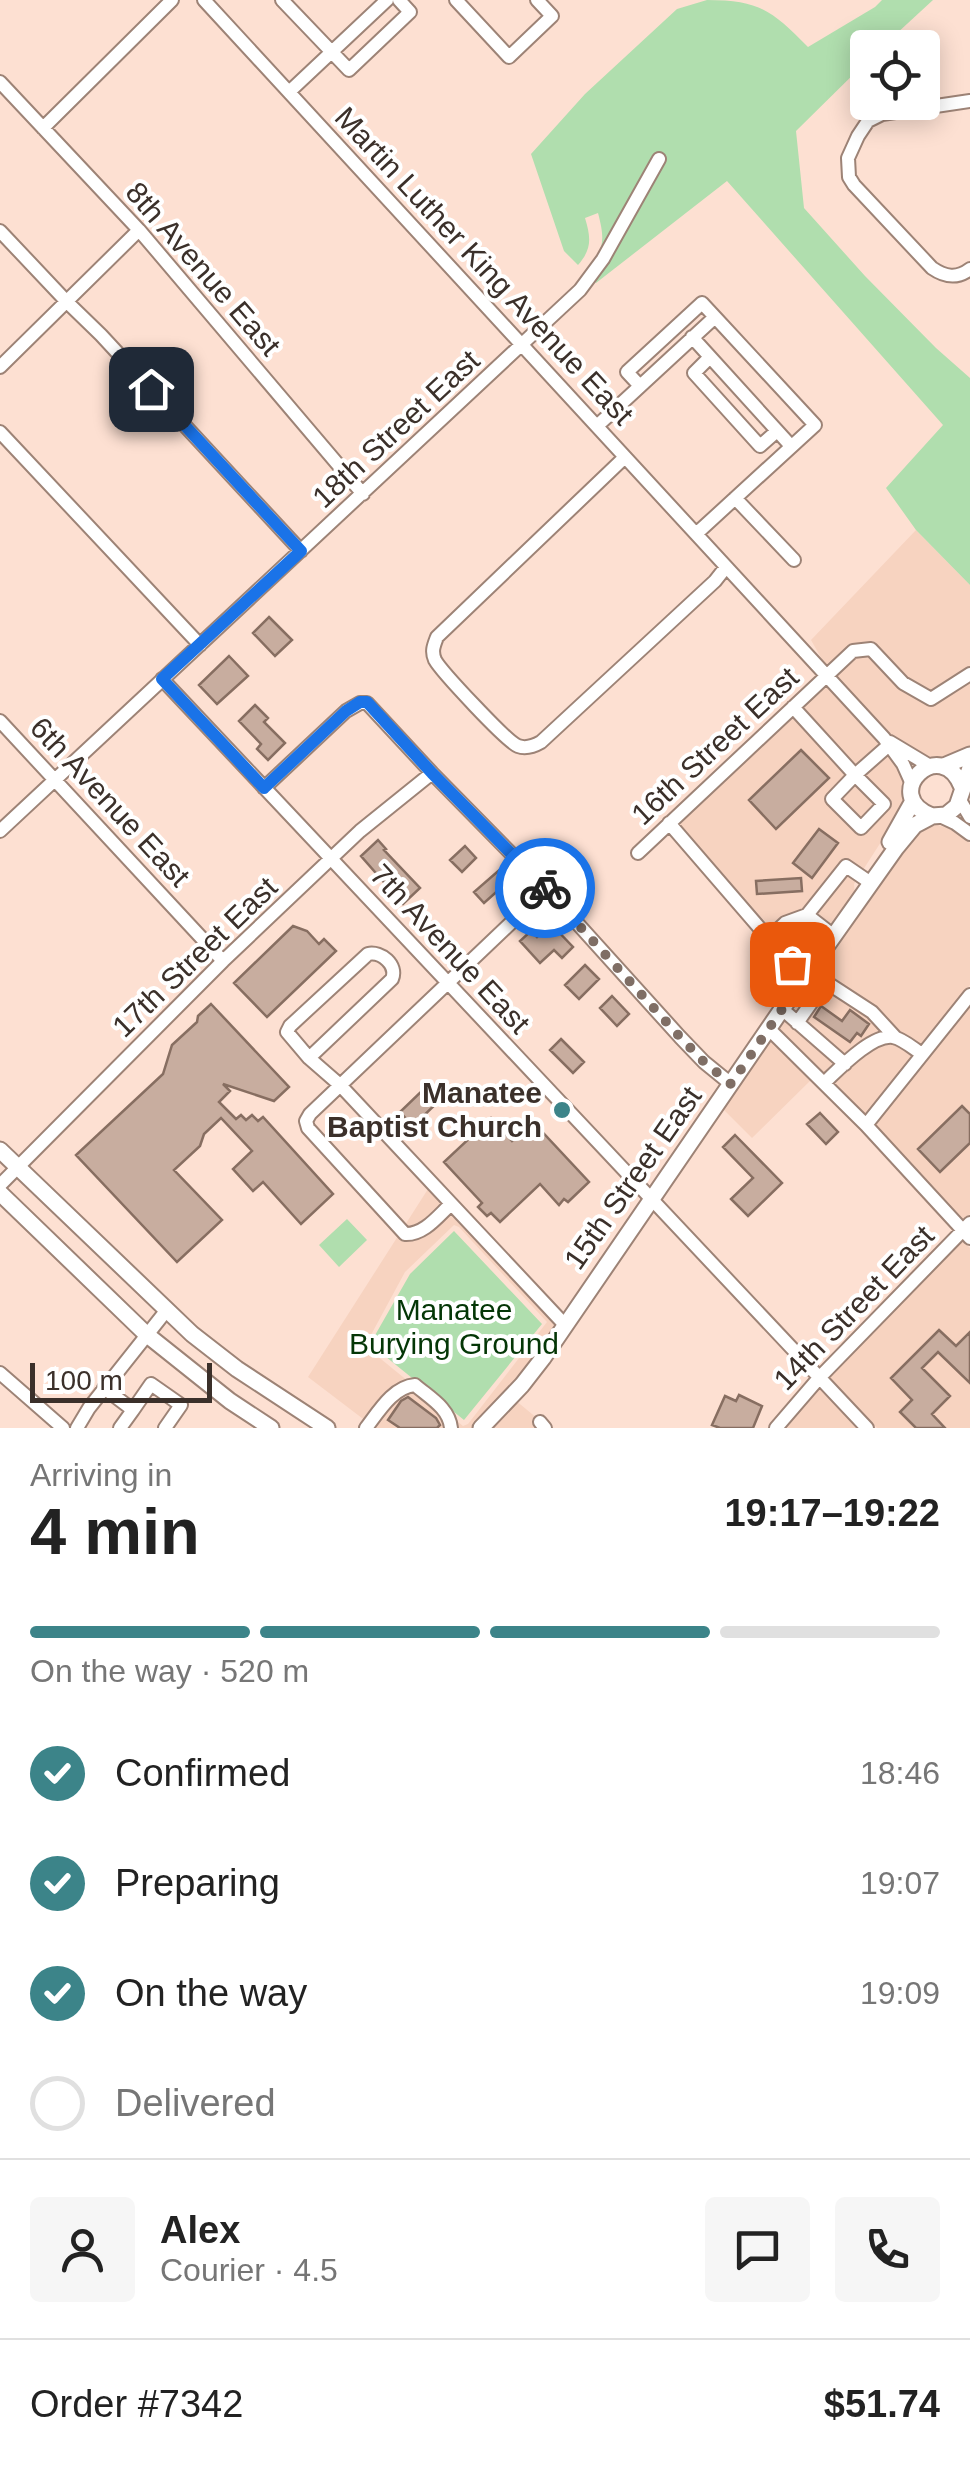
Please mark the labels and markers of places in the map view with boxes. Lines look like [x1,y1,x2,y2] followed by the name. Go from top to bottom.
[109,347,194,432] pin
[750,922,835,1007] pin
[327,1076,542,1143] place label: Manatee Baptist Church
[551,1099,573,1121] marker: Manatee Baptist Church

